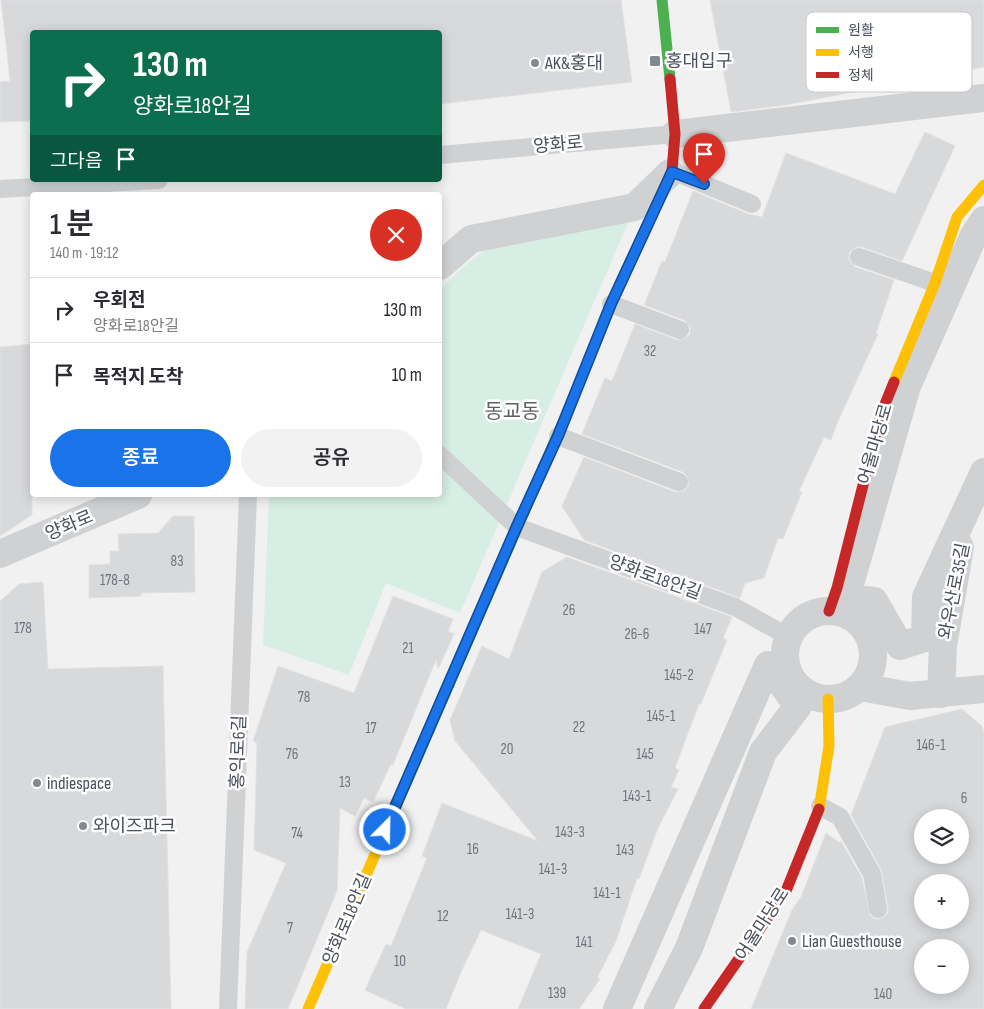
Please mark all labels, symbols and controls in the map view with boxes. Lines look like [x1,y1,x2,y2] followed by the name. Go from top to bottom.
[806,12,972,92] legend
[848,22,874,39] text: 원활
[133,44,208,87] text: 130 m
[848,44,874,61] text: 서행
[50,50,115,115] icon: right
[666,51,732,72] place label: 홍대입구
[544,53,603,74] place label: AK&홍대
[648,54,662,68] marker: 홍대입구
[529,57,541,69] marker: AK&홍대
[848,67,874,84] text: 정체
[133,93,252,120] text: 양화로18안길
[532,132,584,157] street label: 양화로
[683,133,725,184] pin
[690,140,718,168] icon: arrive
[112,145,140,173] icon: arrive
[50,150,102,173] text: 그다음
[50,207,94,243] text: 1 분
[370,209,422,261] button: close
[50,244,119,263] text: 140 m · 19:12
[93,289,145,312] text: 우회전
[50,296,78,324] icon: right
[384,299,422,322] text: 130 m
[93,317,179,336] text: 양화로18안길
[644,342,656,361] house number: 32
[50,361,78,389] icon: arrive
[392,364,422,387] text: 10 m
[93,366,183,389] text: 목적지 도착
[484,400,540,424] district label: 동교동
[854,401,897,487] street label: 어울마당로
[50,429,231,487] button: 종료
[241,429,422,487] button: 공유
[42,506,96,545] street label: 양화로
[935,541,974,641] street label: 와우산로35길
[606,551,704,604] street label: 양화로18안길
[171,552,183,571] house number: 83
[100,571,130,590] house number: 178-8
[563,601,575,620] house number: 26
[14,619,32,638] house number: 178
[694,620,712,639] house number: 147
[625,625,649,644] house number: 26-6
[402,639,414,658] house number: 21
[664,666,694,685] house number: 145-2
[298,688,310,707] house number: 78
[647,707,676,726] house number: 145-1
[227,715,250,789] street label: 홍익로6길
[573,718,585,737] house number: 22
[365,719,377,738] house number: 17
[917,736,946,755] house number: 146-1
[501,740,513,759] house number: 20
[286,745,298,764] house number: 76
[636,745,654,764] house number: 145
[47,773,111,794] place label: indiespace
[339,773,351,792] house number: 13
[31,777,43,789] marker: indiespace
[623,787,652,806] house number: 143-1
[961,789,967,808] house number: 6
[358,803,410,855] position arrow
[914,809,969,994] map controls
[914,809,969,864] button: layers
[93,816,176,837] place label: 와이즈파크
[77,820,89,832] marker: 와이즈파크
[555,823,585,842] house number: 143-3
[291,824,303,843] house number: 74
[467,840,479,859] house number: 16
[616,841,634,860] house number: 143
[539,860,567,879] house number: 141-3
[319,870,376,968] street label: 양화로18안길
[914,874,969,929] button: +
[593,884,622,903] house number: 141-1
[731,884,794,965] street label: 어울마당로
[506,905,534,924] house number: 141-3
[437,907,449,926] house number: 12
[287,919,293,938] house number: 7
[802,931,902,952] place label: Lian Guesthouse
[576,933,593,952] house number: 141
[786,935,798,947] marker: Lian Guesthouse
[914,939,969,994] button: −
[394,952,406,971] house number: 10
[548,984,566,1003] house number: 139
[874,985,892,1004] house number: 140

